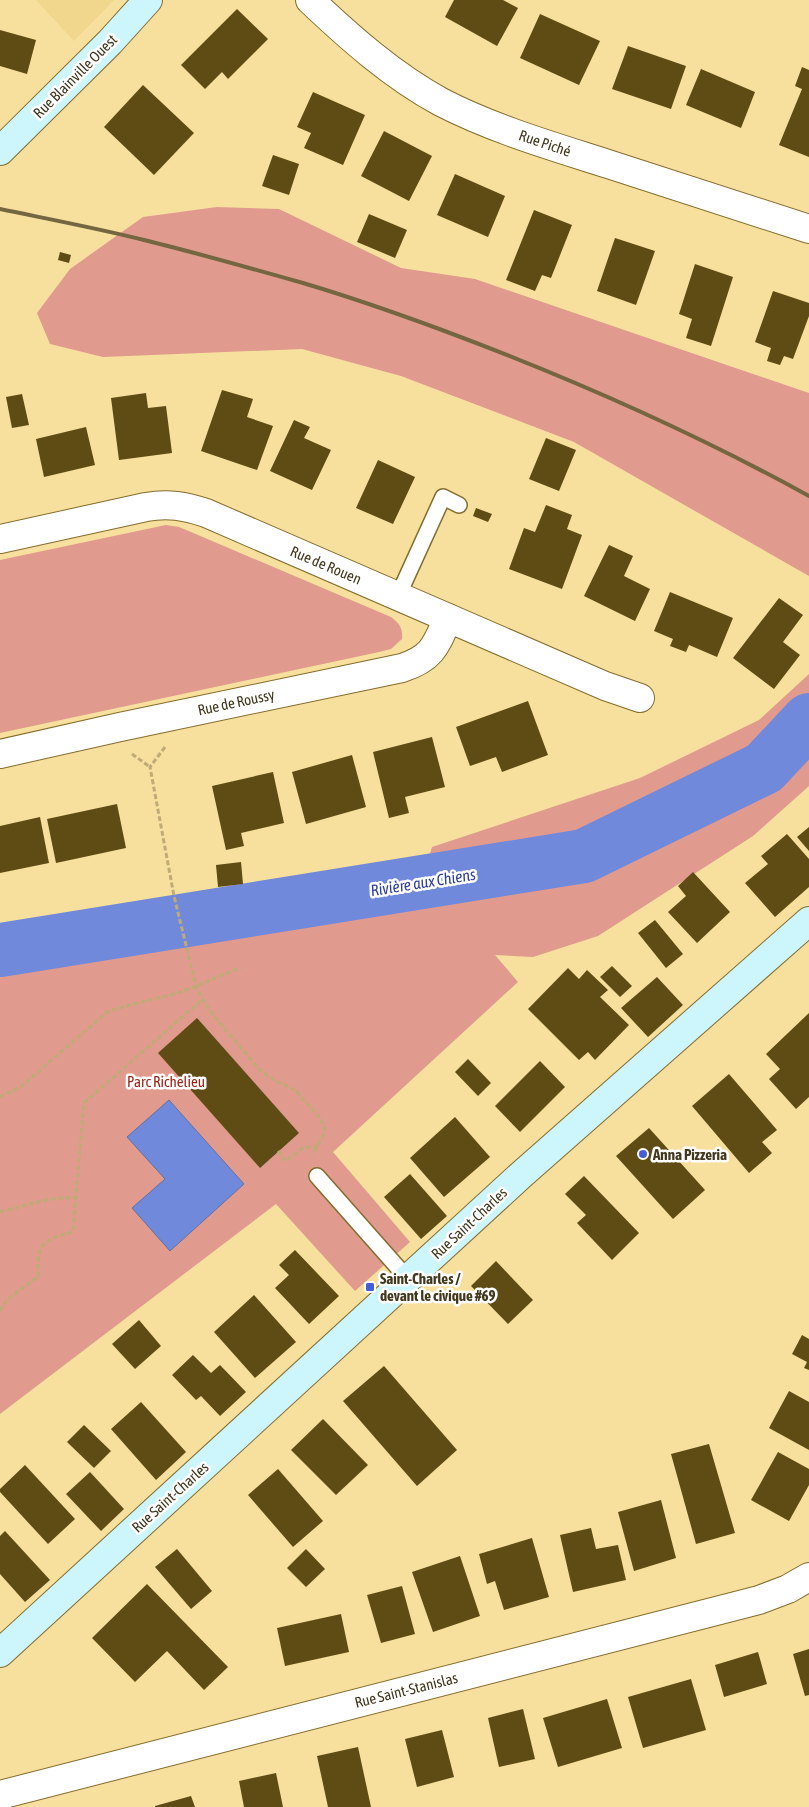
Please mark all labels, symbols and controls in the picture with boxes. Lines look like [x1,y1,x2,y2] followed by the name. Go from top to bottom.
[30,31,120,121] street label: Rue Blainville Ouest
[517,126,573,160] street label: Rue Piché
[288,542,364,588] street label: Rue de Rouen
[196,686,276,718] street label: Rue de Roussy
[369,865,477,899] water label: Rivière aux Chiens
[127,1073,205,1090] park label: Parc Richelieu
[652,1146,727,1163] place label: Anna Pizzeria
[637,1148,649,1160] marker: Anna Pizzeria
[428,1184,510,1262] street label: Rue Saint-Charles
[380,1270,496,1304] place label: Saint-Charles / devant le civique #69
[364,1281,376,1293] marker: Saint-Charles / devant le civique #69
[128,1458,212,1536] street label: Rue Saint-Charles
[353,1669,459,1711] street label: Rue Saint-Stanislas

